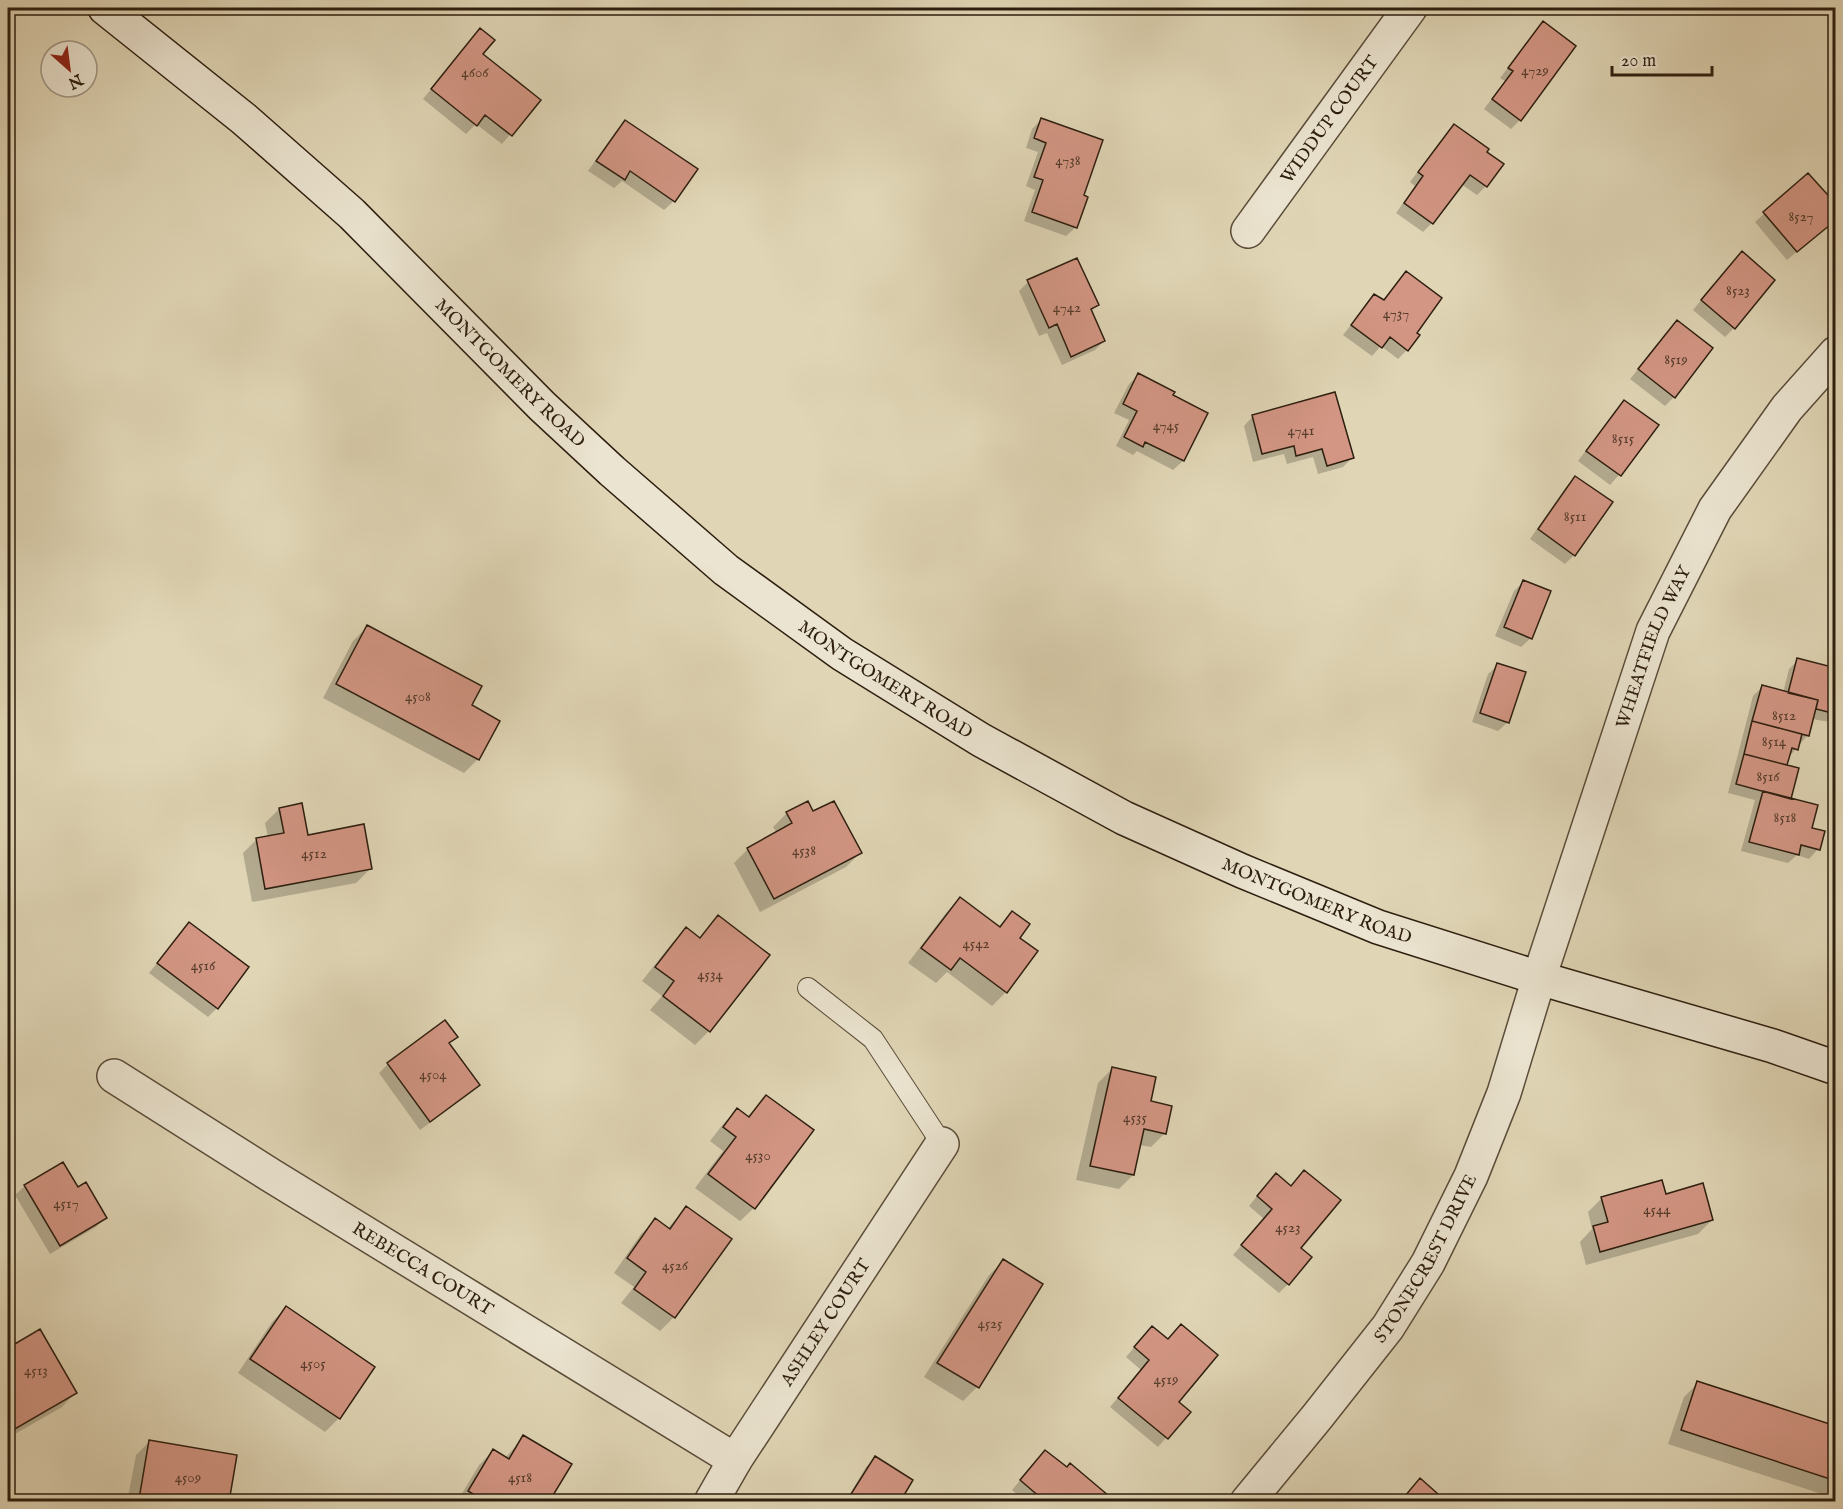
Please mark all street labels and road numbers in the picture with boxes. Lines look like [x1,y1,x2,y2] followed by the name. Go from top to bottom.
[1276,52,1384,189] street label: WIDDUP COURT
[429,294,589,453] street label: MONTGOMERY ROAD
[1612,562,1697,732] street label: WHEATFIELD WAY
[793,616,976,745] street label: MONTGOMERY ROAD
[1218,853,1414,950] street label: MONTGOMERY ROAD
[1370,1171,1483,1348] street label: STONECREST DRIVE
[347,1218,497,1322] street label: REBECCA COURT
[776,1255,876,1392] street label: ASHLEY COURT

